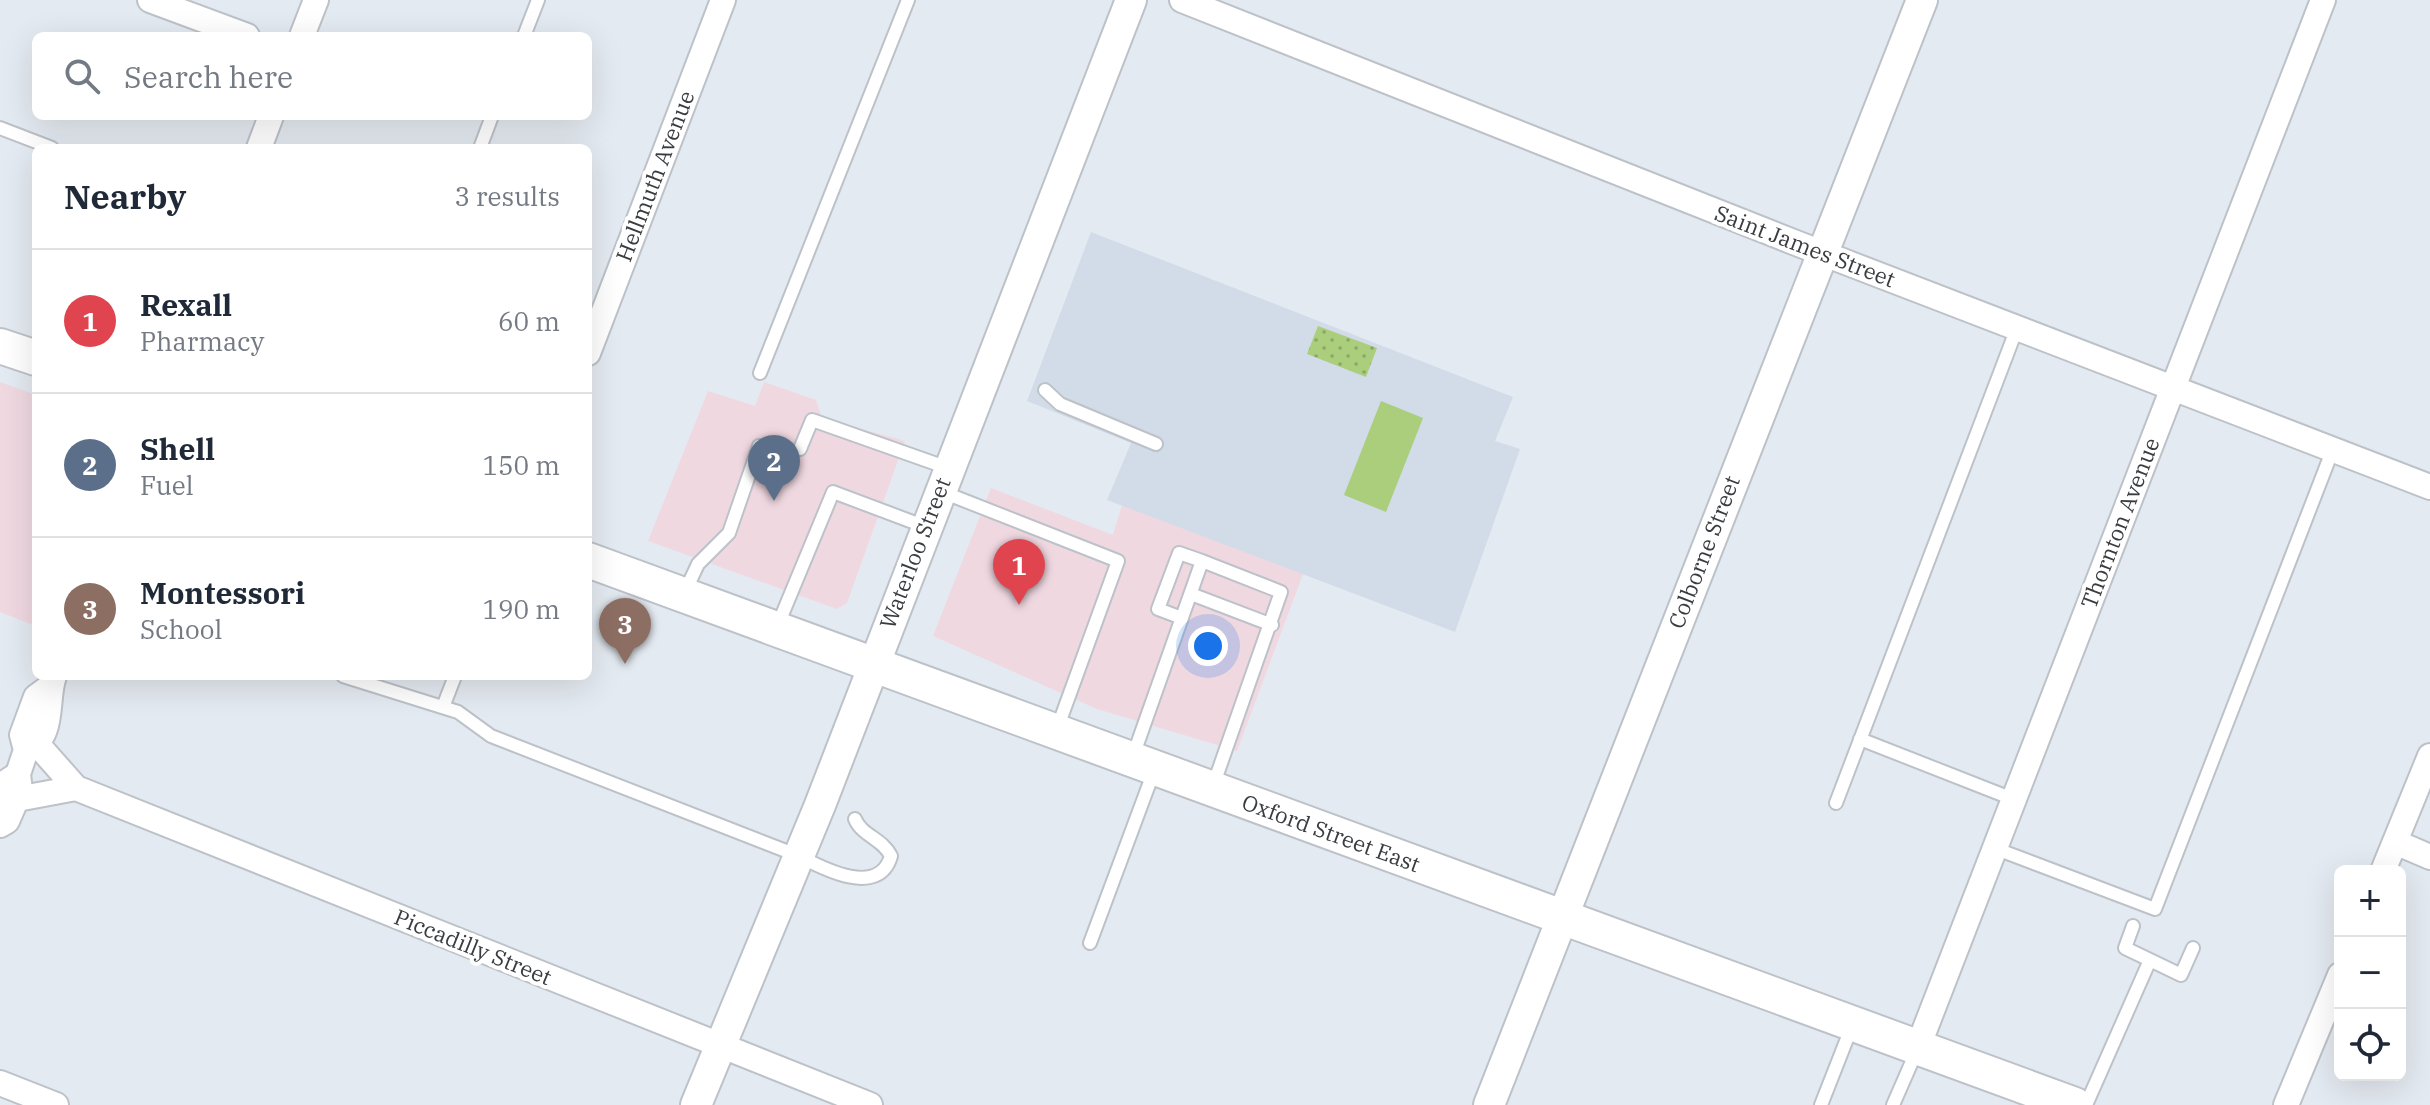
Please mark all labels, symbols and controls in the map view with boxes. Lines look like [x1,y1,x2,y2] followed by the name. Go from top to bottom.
[32,32,592,120] search box
[60,54,104,98] icon: search
[124,57,293,96] text: Search here
[609,86,700,265] street label: Hellmuth Avenue
[64,174,186,218] text: Nearby
[454,179,560,213] text: 3 results
[1711,198,1900,293] street label: Saint James Street
[140,285,232,324] text: Rexall
[82,304,98,338] text: 1
[498,304,560,338] text: 60 m
[140,324,264,358] text: Pharmacy
[140,429,215,468] text: Shell
[2074,433,2165,612] street label: Thornton Avenue
[748,435,800,501] pin: 2
[82,448,98,482] text: 2
[482,448,560,482] text: 150 m
[140,468,193,502] text: Fuel
[1661,471,1746,632] street label: Colborne Street
[872,473,957,633] street label: Waterloo Street
[993,539,1045,605] pin: 1
[140,573,305,612] text: Montessori
[82,592,98,626] text: 3
[482,592,560,626] text: 190 m
[599,598,651,664] pin: 3
[140,612,222,646] text: School
[1188,626,1228,666] your location
[1238,787,1424,878] street label: Oxford Street East
[2334,865,2406,1081] map controls
[2334,865,2406,937] button: +
[390,902,556,991] street label: Piccadilly Street
[2334,937,2406,1009] button: −
[2334,1009,2406,1081] button: locate

